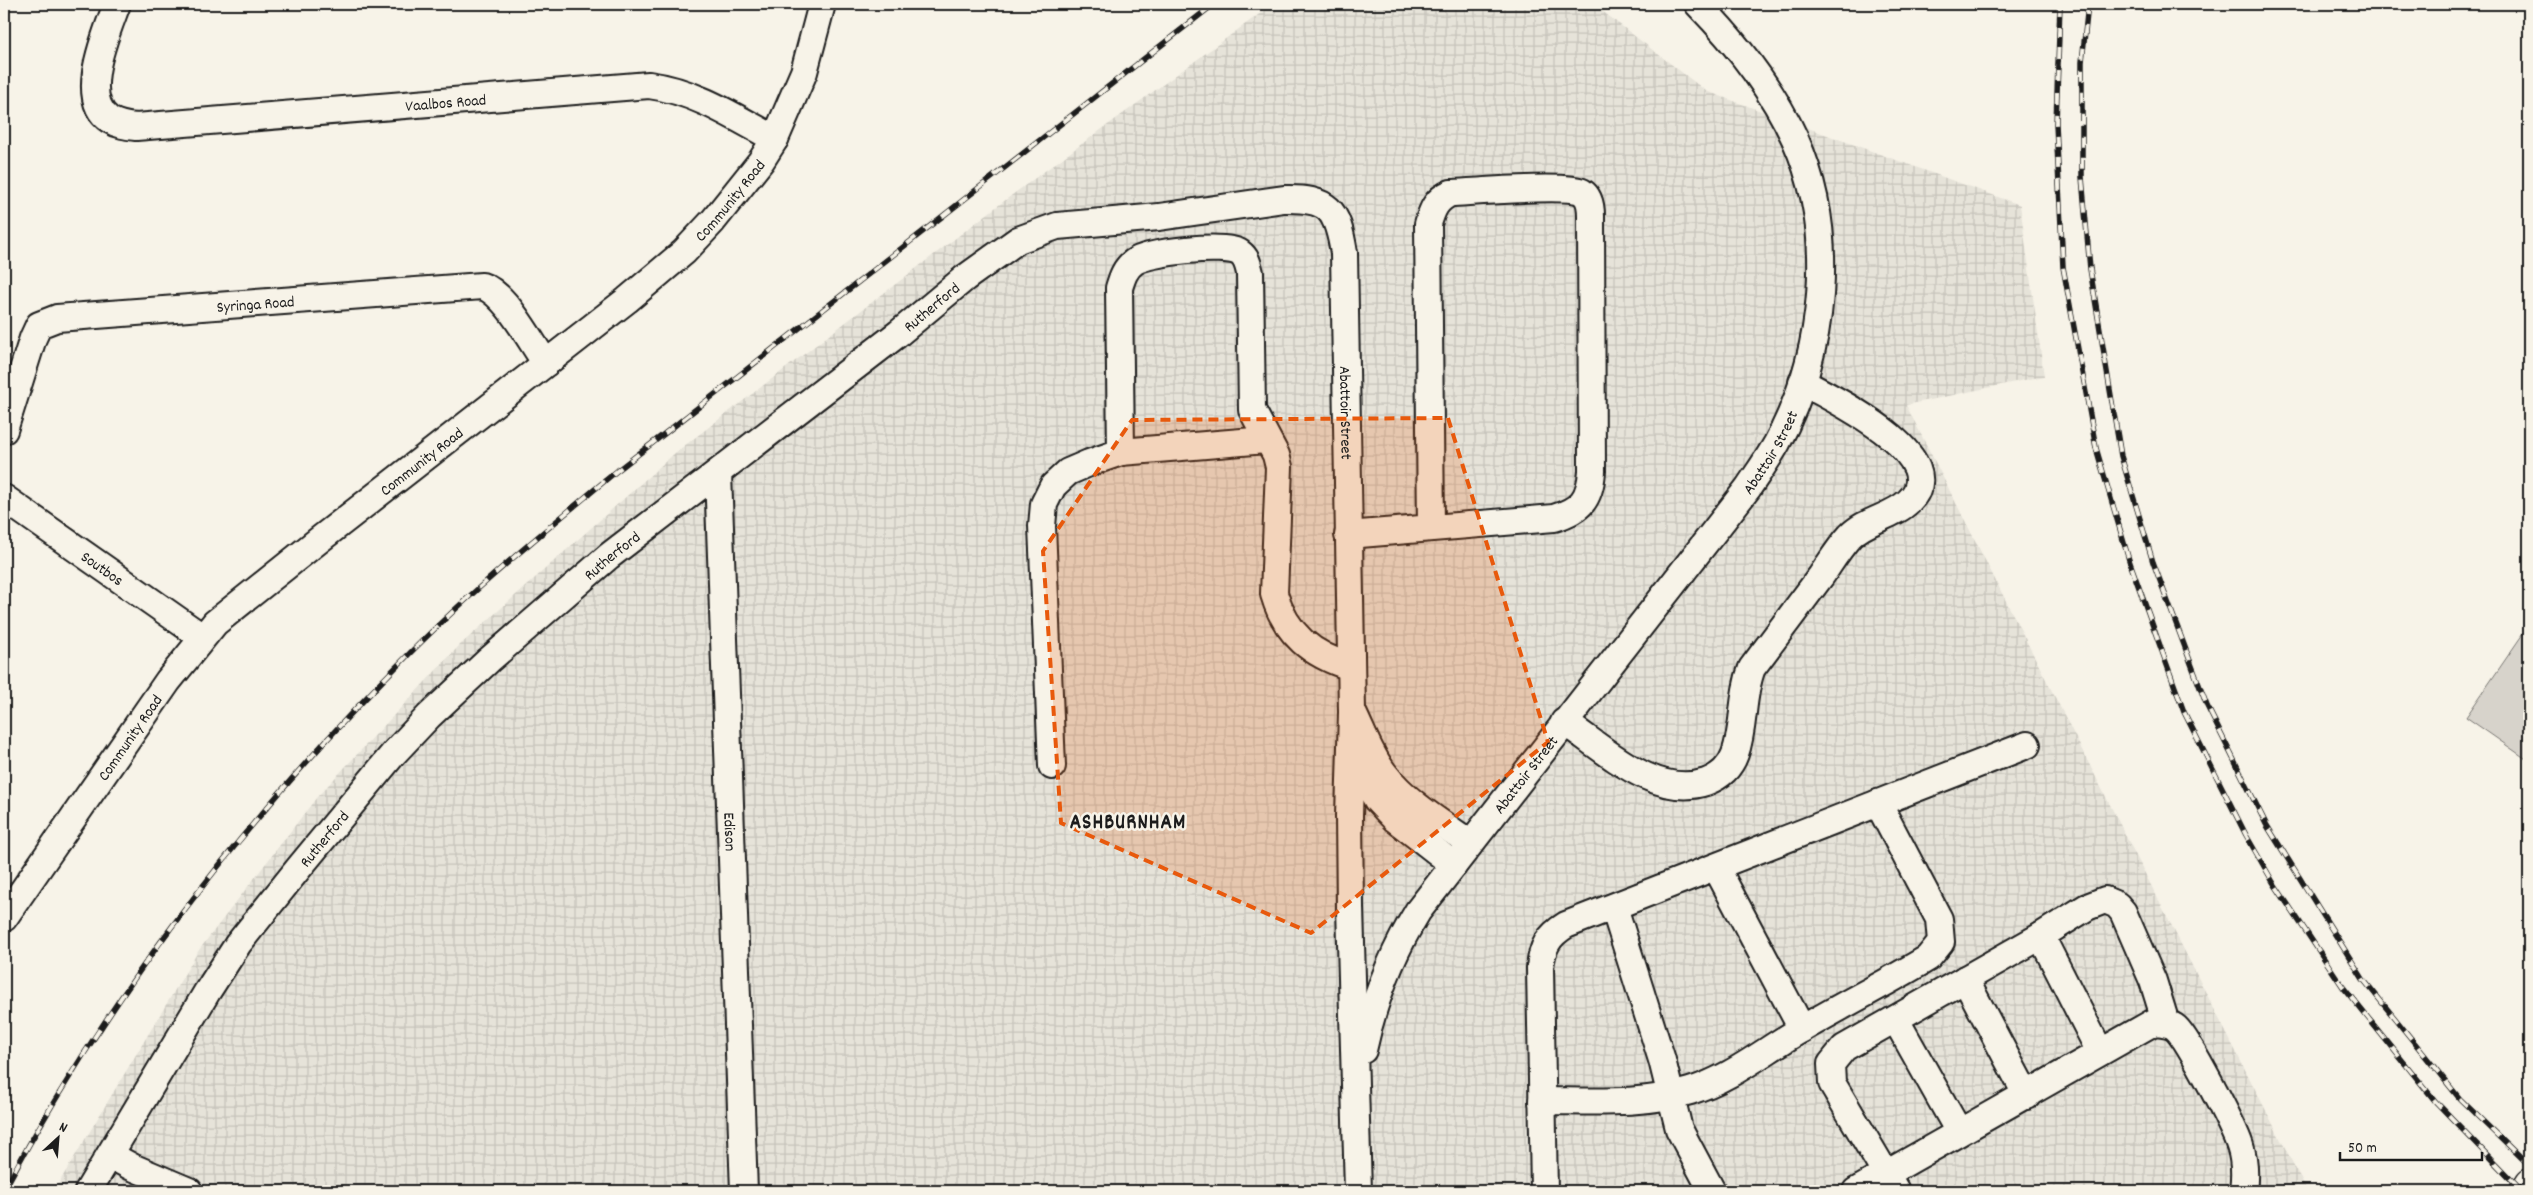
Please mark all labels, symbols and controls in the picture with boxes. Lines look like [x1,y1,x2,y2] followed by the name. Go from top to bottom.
[405,89,487,119] street label: Vaalbos Road
[690,155,772,248] street label: Community Road
[900,278,966,339] street label: Rutherford
[216,291,295,320] street label: Syringa Road
[1332,366,1357,460] street label: Abattoir Street
[1738,407,1805,500] street label: Abattoir Street
[376,423,469,503] street label: Community Road
[580,527,646,587] street label: Rutherford
[75,546,128,593] street label: Soutbos
[93,691,169,786] street label: Community Road
[1489,731,1565,819] street label: Abattoir Street
[295,807,356,873] street label: Rutherford
[1070,809,1186,839] district label: ASHBURNHAM
[716,812,741,852] street label: Edison
[32,1112,82,1162] north arrow
[55,1118,70,1139] text: N
[2340,1130,2483,1162] scale bar
[2348,1138,2377,1160] text: 50 m

